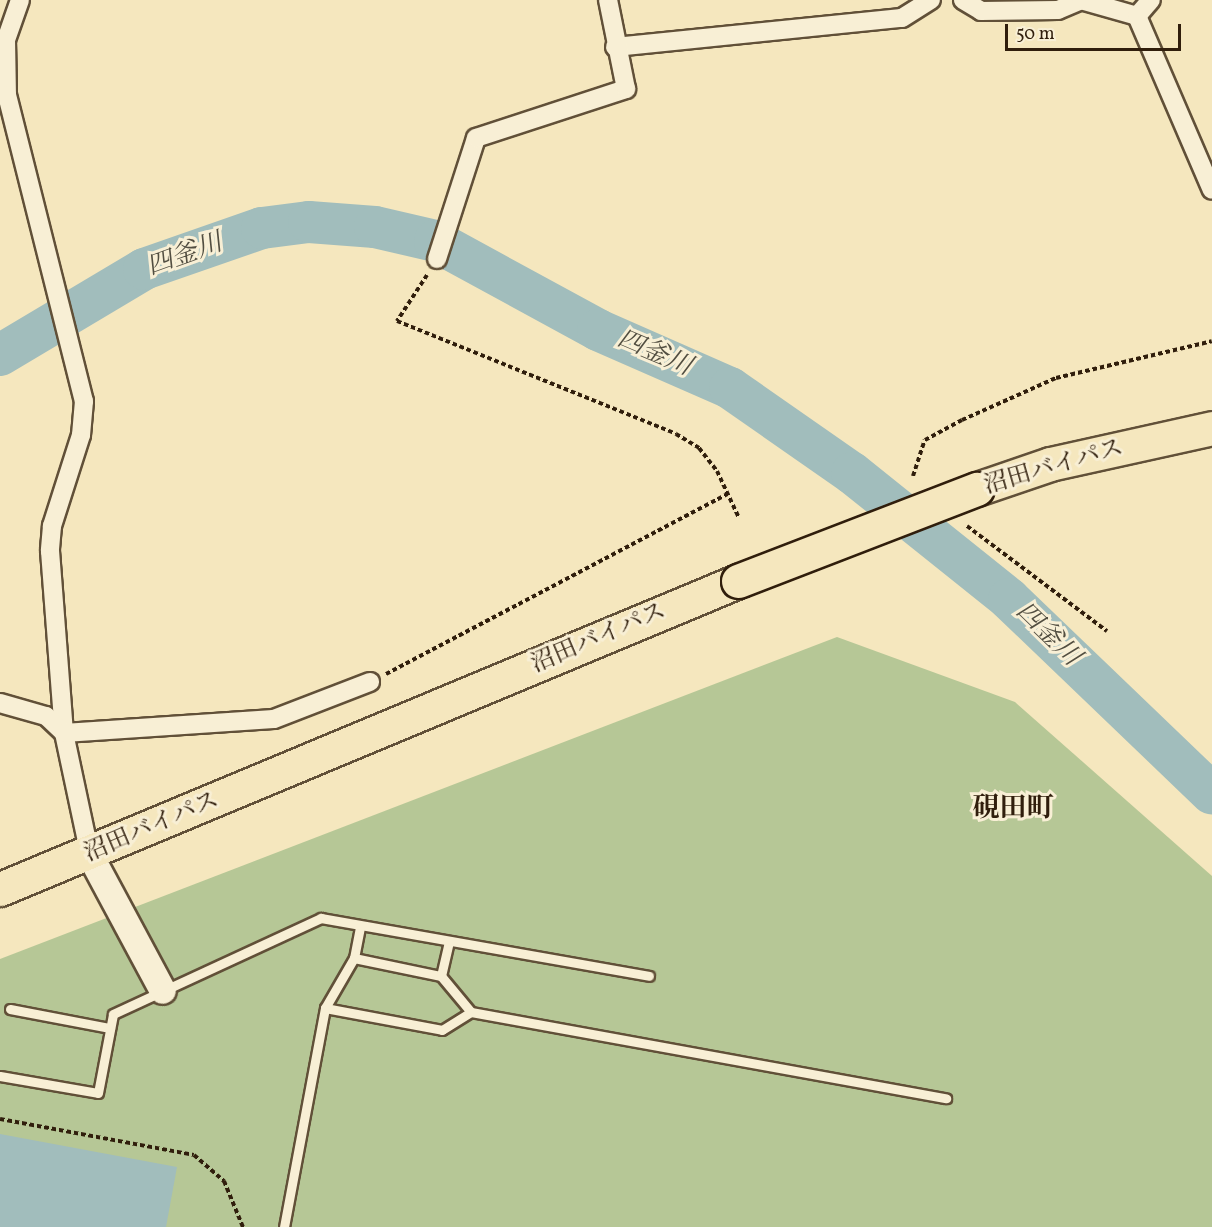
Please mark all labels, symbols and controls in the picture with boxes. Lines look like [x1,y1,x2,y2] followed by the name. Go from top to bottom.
[1008,12,1184,50] scale bar
[1016,22,1055,47] text: 50 m
[143,228,227,284] water label: 四釜川
[612,324,696,384] water label: 四釜川
[981,434,1127,502] street label: 沼田バイパス
[1008,597,1086,673] water label: 四釜川
[527,598,671,680] street label: 沼田バイパス
[80,787,224,869] street label: 沼田バイパス
[973,794,1053,826] district label: 硯田町

